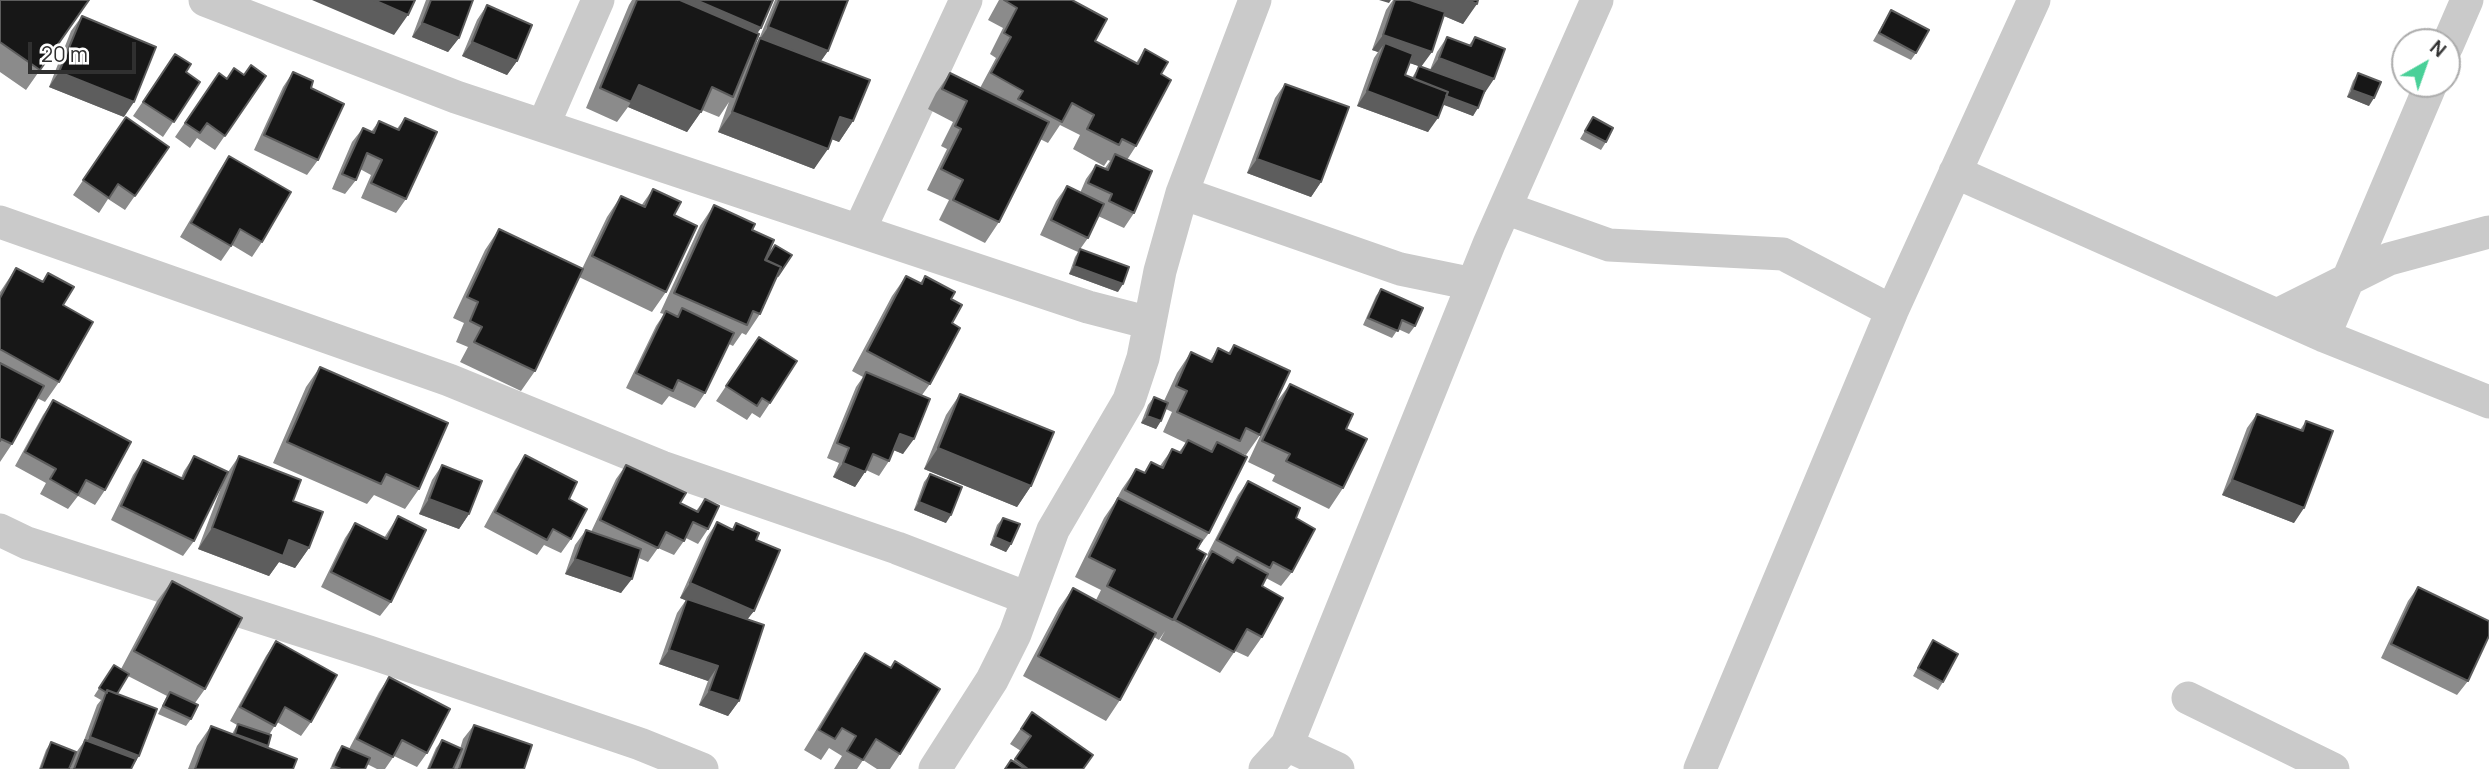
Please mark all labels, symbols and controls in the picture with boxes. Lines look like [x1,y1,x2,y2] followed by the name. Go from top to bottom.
[32,28,140,72] scale bar
[2391,28,2461,98] north arrow
[2425,34,2452,63] text: N
[41,40,88,68] text: 20 m

